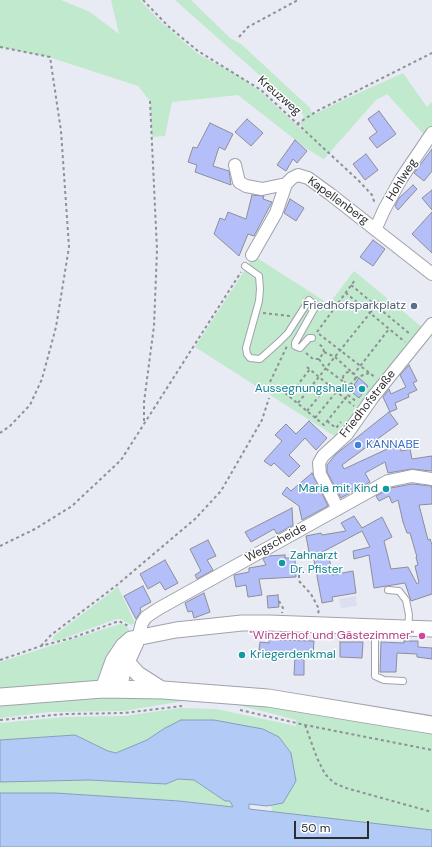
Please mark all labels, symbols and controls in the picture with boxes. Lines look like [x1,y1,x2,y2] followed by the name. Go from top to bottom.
[254,73,304,119] street label: Kreuzweg
[383,156,421,204] street label: Hohlweg
[305,174,371,228] street label: Kapellenberg
[303,299,406,313] place label: Friedhofsparkplatz
[409,301,419,311] marker: Friedhofsparkplatz
[337,367,399,441] street label: Friedhofstraße
[255,382,354,396] place label: Aussegnungshalle
[357,384,367,394] marker: Aussegnungshalle
[366,438,420,452] place label: KANNABE
[353,440,363,450] marker: KANNABE
[299,482,378,496] place label: Maria mit Kind
[381,484,391,494] marker: Maria mit Kind
[243,520,309,566] street label: Wegscheide
[290,549,343,577] place label: Zahnarzt Dr. Pfister
[277,558,287,568] marker: Zahnarzt Dr. Pfister
[249,629,414,643] place label: "Winzerhof und Gästezimmer"
[417,631,427,641] marker: "Winzerhof und Gästezimmer"
[250,648,336,662] place label: Kriegerdenkmal
[237,650,247,660] marker: Kriegerdenkmal
[296,813,371,839] scale bar
[301,820,330,836] text: 50 m

